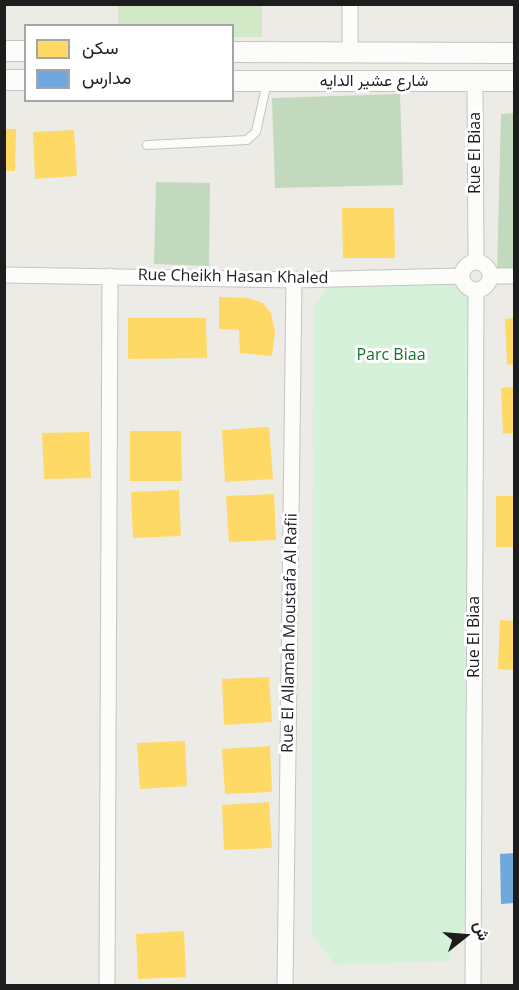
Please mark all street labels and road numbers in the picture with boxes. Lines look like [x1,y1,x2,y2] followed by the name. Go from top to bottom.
[320,71,428,91] street label: شارع عشير الدايه
[465,112,485,194] street label: Rue El Biaa
[138,266,328,288] street label: Rue Cheikh Hasan Khaled
[278,513,302,753] street label: Rue El Allamah Moustafa Al Rafii
[464,596,484,678] street label: Rue El Biaa

